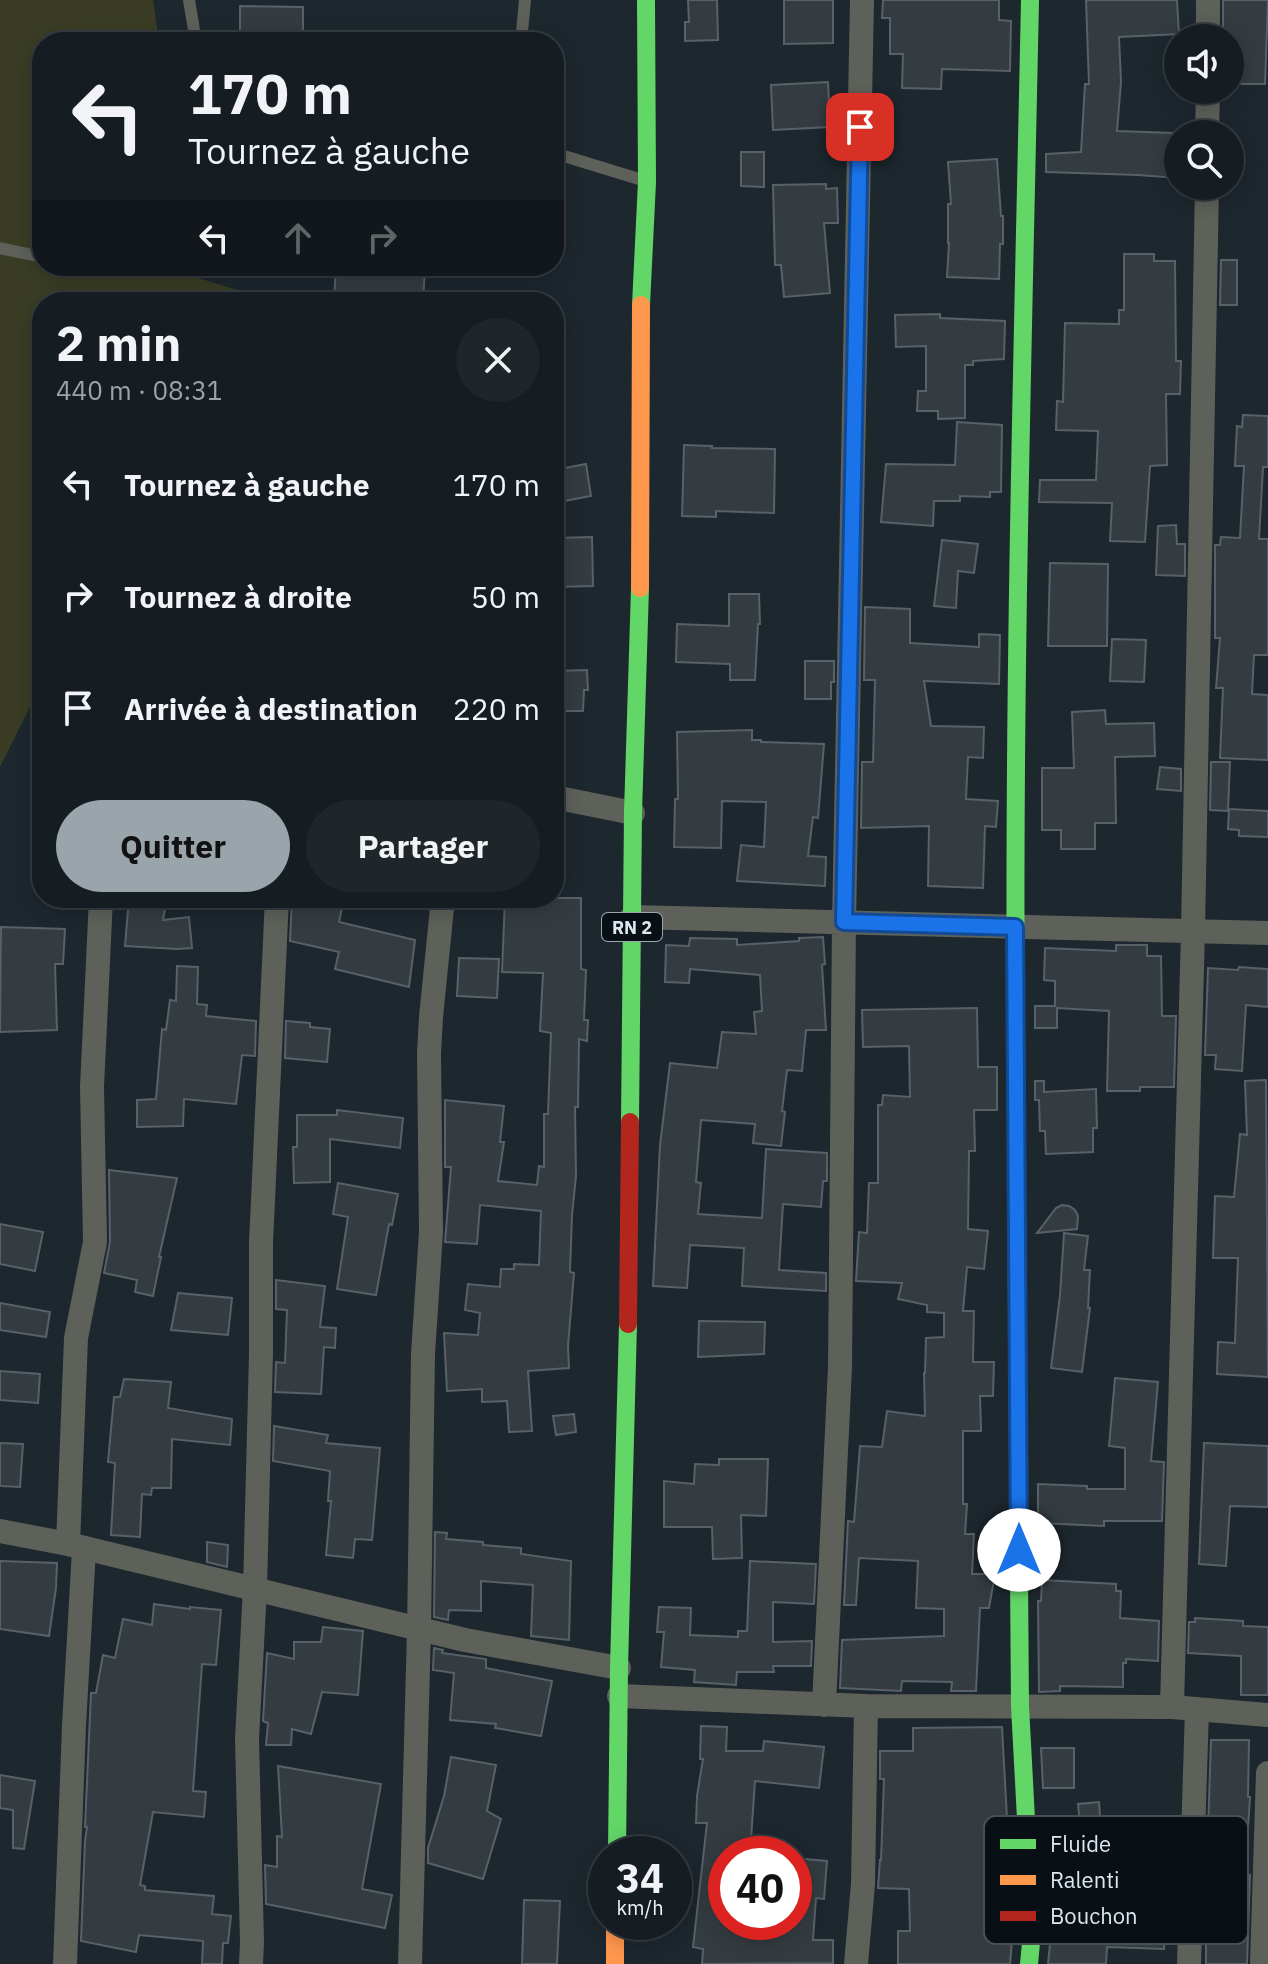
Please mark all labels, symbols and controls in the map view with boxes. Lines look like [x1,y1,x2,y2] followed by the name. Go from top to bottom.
[1164,24,1244,200] map controls
[1164,24,1244,104] button: sound
[188,57,352,129] text: 170 m
[56,64,160,168] icon: left
[826,93,894,161] pin
[838,105,882,149] icon: arrive
[1164,120,1244,200] button: search
[188,127,470,174] text: Tournez à gauche
[192,216,236,260] icon: left
[276,216,320,260] icon: ahead
[360,216,404,260] icon: right
[56,312,181,374] text: 2 min
[456,318,540,402] button: close
[56,373,222,407] text: 440 m · 08:31
[56,462,100,506] icon: left
[124,465,370,504] text: Tournez à gauche
[453,465,540,504] text: 170 m
[56,574,100,618] icon: right
[124,577,352,616] text: Tournez à droite
[471,577,540,616] text: 50 m
[56,686,100,730] icon: arrive
[124,689,418,728] text: Arrivée à destination
[453,689,540,728] text: 220 m
[56,800,290,892] button: Quitter
[306,800,540,892] button: Partager
[602,913,662,941] road number: RN 2
[977,1508,1061,1592] position arrow
[984,1816,1248,1944] legend
[1050,1829,1111,1858] text: Fluide
[708,1836,812,1940] speed limit sign: 40
[616,1852,664,1904] text: 34
[1050,1865,1119,1894] text: Ralenti
[616,1894,664,1921] text: km/h
[1050,1901,1138,1930] text: Bouchon

